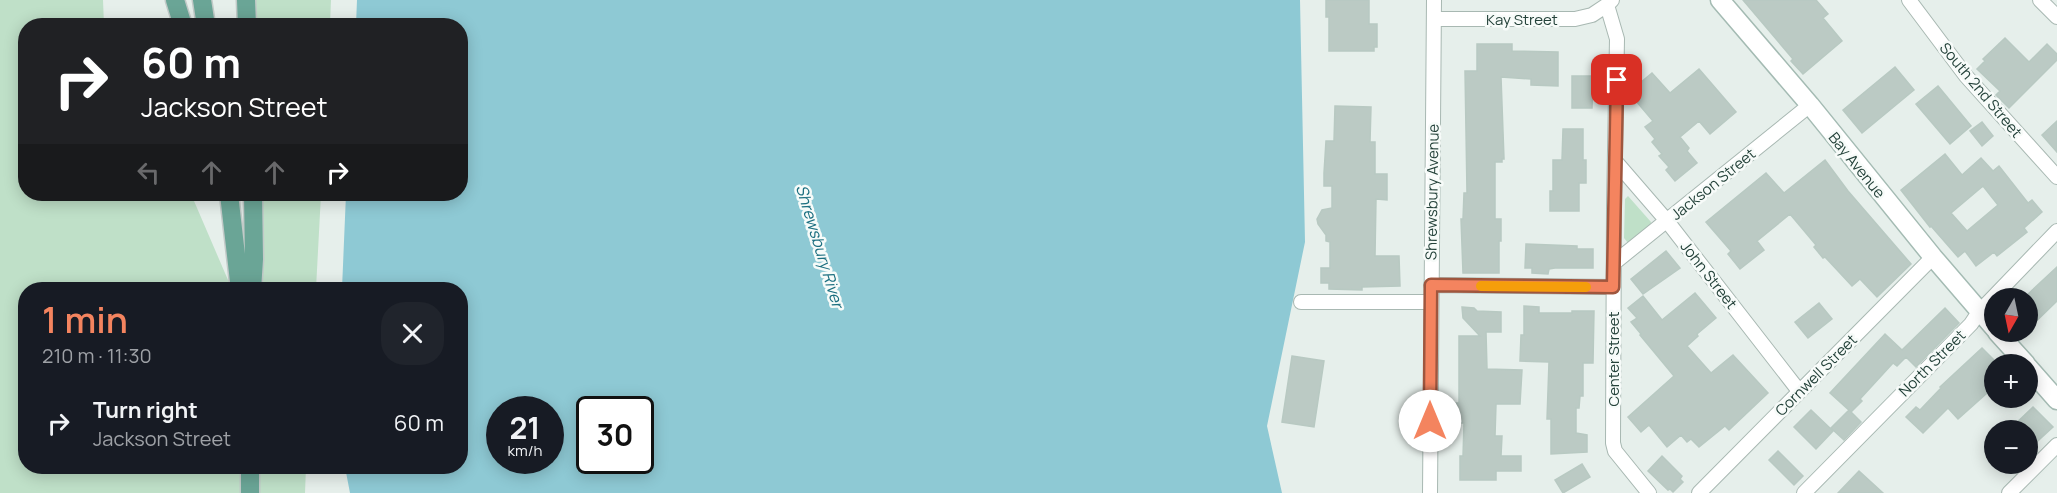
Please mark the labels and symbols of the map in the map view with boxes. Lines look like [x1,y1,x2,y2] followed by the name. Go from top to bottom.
[1486,9,1558,30] street label: Kay Street
[1935,38,2027,142] street label: South 2nd Street
[1591,54,1642,105] pin
[1420,123,1444,260] street label: Shrewsbury Avenue
[1824,128,1890,203] street label: Bay Avenue
[1666,143,1760,225] street label: Jackson Street
[791,182,850,312] water label: Shrewsbury River
[1676,237,1742,313] street label: John Street
[1984,288,2038,342] north arrow
[1603,311,1624,407] street label: Center Street
[1894,325,1970,401] street label: North Street
[1770,329,1862,421] street label: Cornwell Street
[1398,389,1462,453] position arrow
[576,396,654,474] speed limit sign: 30

